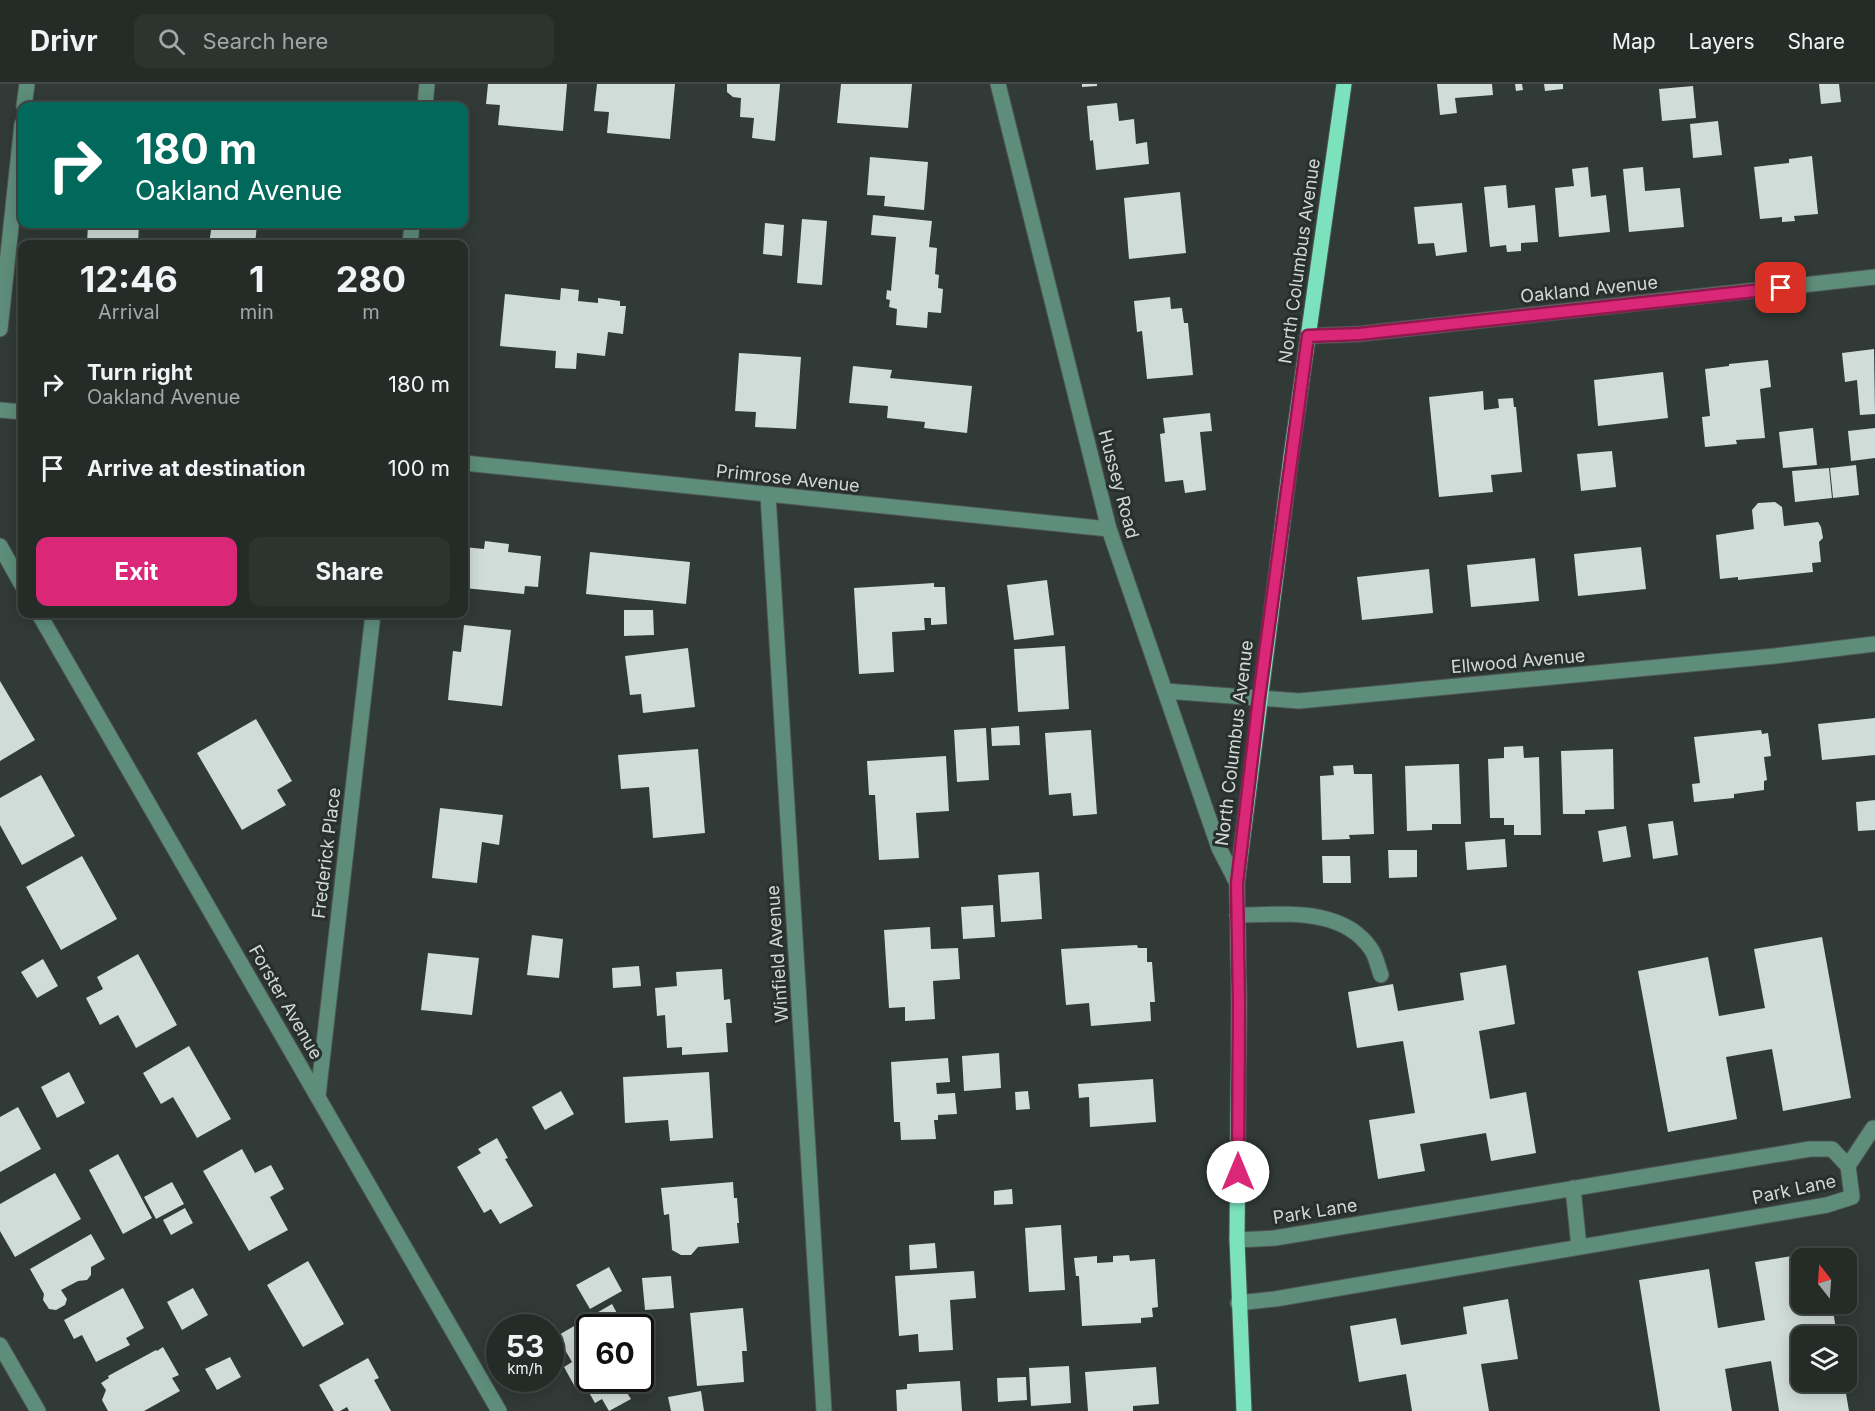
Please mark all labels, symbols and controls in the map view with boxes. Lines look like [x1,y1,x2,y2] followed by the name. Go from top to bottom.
[134,14,554,68] search box
[30,24,98,58] text: Drivr
[155,25,188,58] icon: search
[203,28,328,54] text: Search here
[1612,29,1656,54] text: Map
[1689,29,1755,54] text: Layers
[1788,29,1845,54] text: Share
[135,123,257,174] text: 180 m
[36,126,114,204] icon: right
[1274,157,1324,365] street label: North Columbus Avenue
[135,174,342,207] text: Oakland Avenue
[80,257,178,301] text: 12:46
[249,257,265,301] text: 1
[336,257,406,301] text: 280
[1755,262,1806,313] pin
[1519,271,1659,307] street label: Oakland Avenue
[1764,271,1797,304] icon: arrive
[98,300,160,324] text: Arrival
[240,300,274,324] text: min
[362,300,380,324] text: m
[87,359,193,385] text: Turn right
[36,368,69,401] icon: right
[388,371,450,397] text: 180 m
[87,385,241,409] text: Oakland Avenue
[1094,427,1144,541] street label: Hussey Road
[36,452,69,485] icon: arrive
[87,455,306,481] text: Arrive at destination
[388,455,450,481] text: 100 m
[715,460,861,496] street label: Primrose Avenue
[36,537,237,606] button: Exit
[249,537,450,606] button: Share
[1211,639,1257,847] street label: North Columbus Avenue
[1450,645,1586,677] street label: Ellwood Avenue
[308,786,344,920] street label: Frederick Place
[762,884,792,1024] street label: Winfield Avenue
[245,941,327,1063] street label: Forster Avenue
[1206,1140,1270,1204] position arrow
[1750,1170,1838,1208] street label: Park Lane
[1271,1194,1359,1228] street label: Park Lane
[1791,1248,1857,1314] north arrow
[1791,1248,1857,1392] map controls
[576,1314,654,1392] speed limit sign: 60
[1791,1326,1857,1392] button: layers
[506,1328,544,1364] text: 53
[507,1359,543,1378] text: km/h

